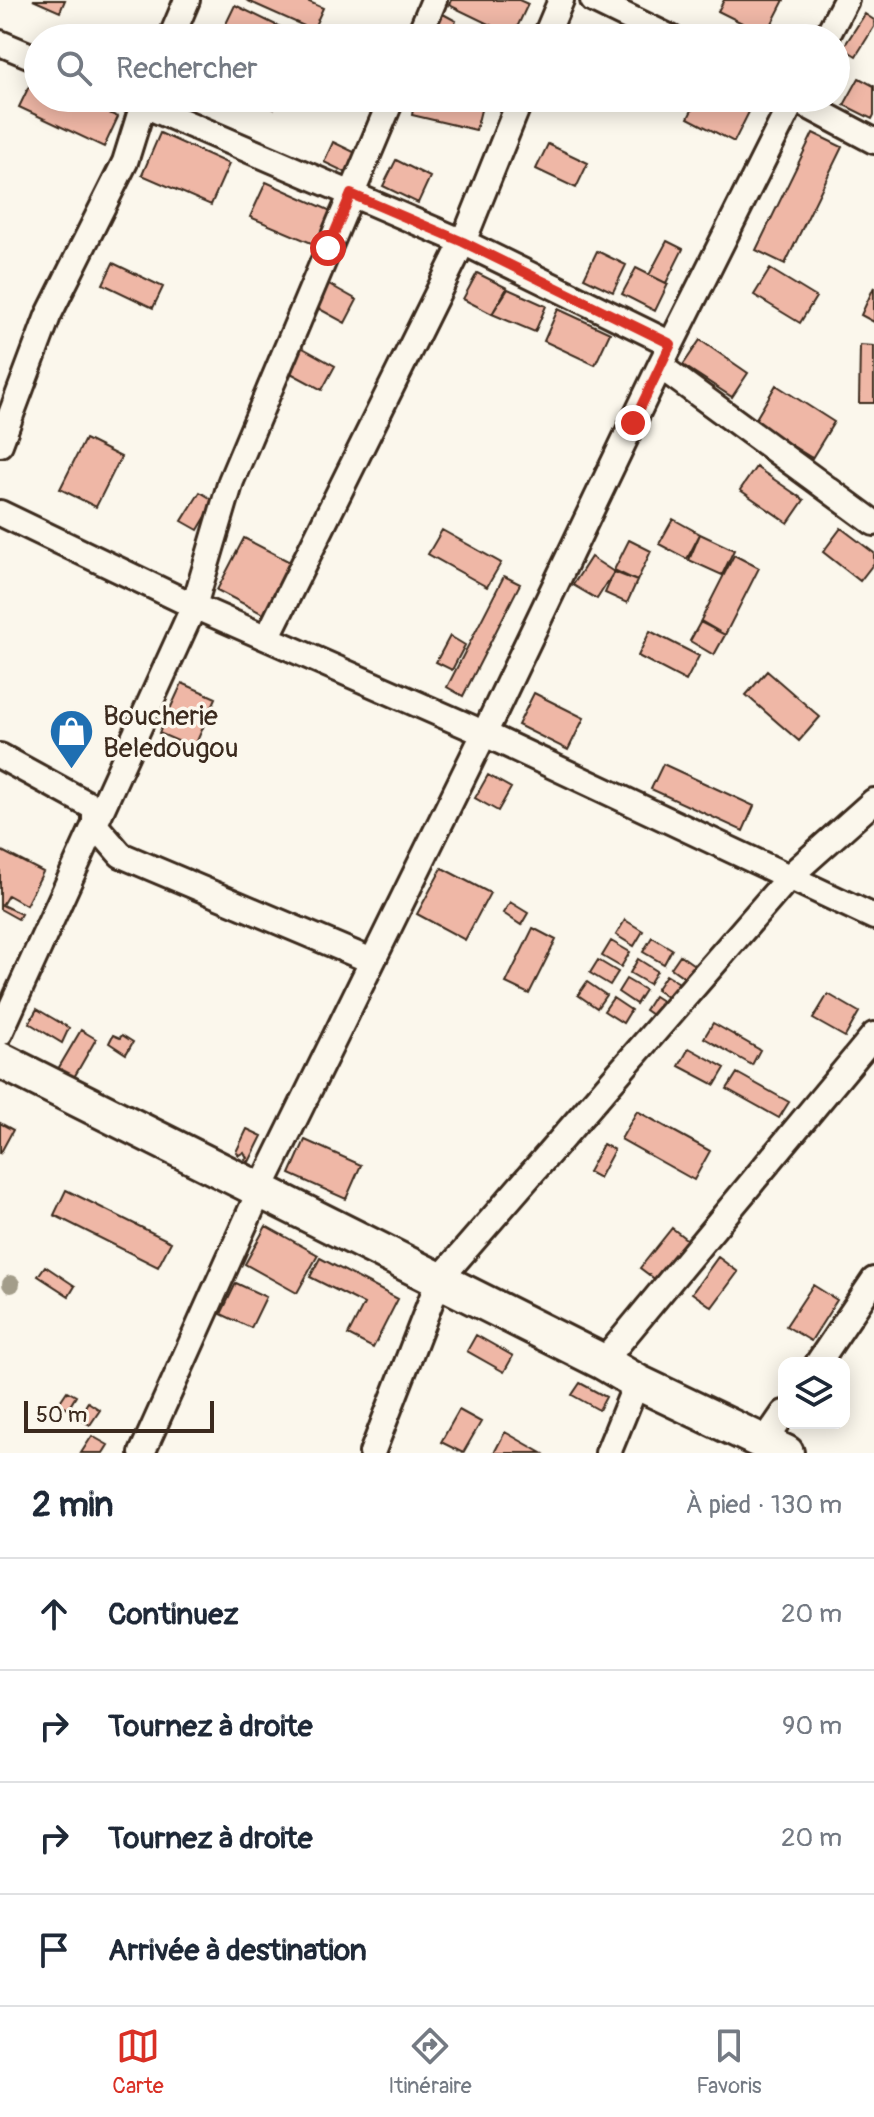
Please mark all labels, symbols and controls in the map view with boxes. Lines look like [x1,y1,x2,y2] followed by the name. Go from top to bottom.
[24,24,850,112] search box
[52,46,96,90] icon: search
[116,50,258,87] text: Rechercher
[310,230,346,266] route start
[615,405,651,441] route end
[103,699,239,766] place label: Boucherie Beledougou
[48,707,96,770] shop icon: Boucherie Beledougou
[778,1357,850,1429] map controls
[778,1357,850,1429] button: layers
[24,1397,214,1433] scale bar
[36,1401,87,1429] text: 50 m
[32,1484,114,1527] text: 2 min
[686,1489,842,1521] text: À pied · 130 m
[32,1592,76,1636] icon: ahead
[108,1596,239,1633] text: Continuez
[781,1598,842,1630] text: 20 m
[32,1704,76,1748] icon: right
[108,1708,312,1745] text: Tournez à droite
[782,1710,842,1742] text: 90 m
[32,1816,76,1860] icon: right
[108,1820,312,1857] text: Tournez à droite
[781,1822,842,1854] text: 20 m
[32,1928,76,1972] icon: arrive
[108,1932,367,1969] text: Arrivée à destination
[112,2024,164,2100] tab: Carte
[388,2024,472,2100] tab: Itinéraire
[696,2024,762,2100] tab: Favoris

